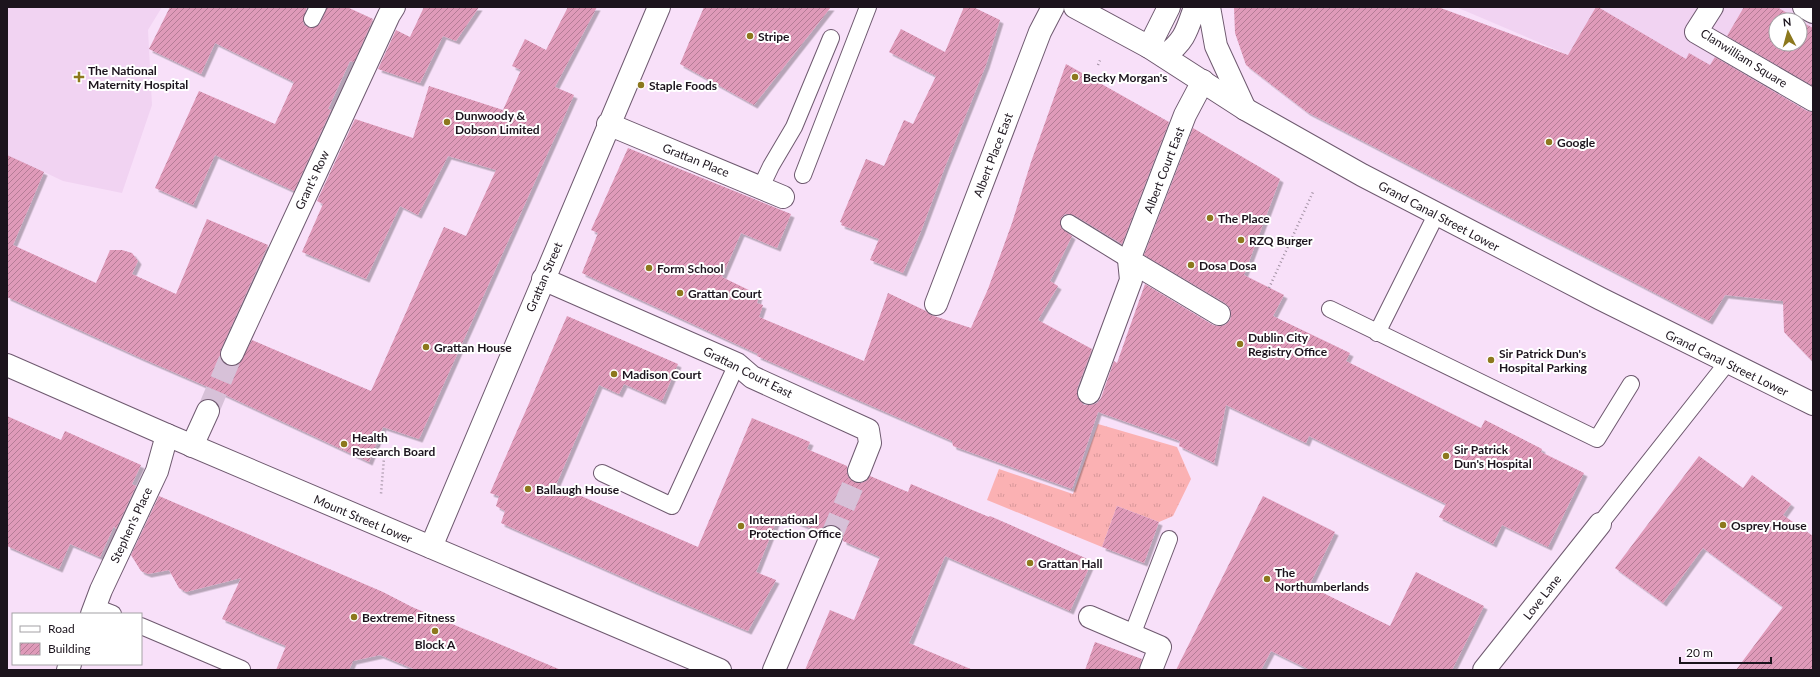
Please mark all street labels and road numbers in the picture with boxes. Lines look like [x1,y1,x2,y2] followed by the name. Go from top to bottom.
[1698,25,1790,91] street label: Clanwilliam Square
[970,110,1016,199] street label: Albert Place East
[1141,124,1188,215] street label: Albert Court East
[660,140,732,180] street label: Grattan Place
[292,147,333,212] street label: Grant's Row
[1376,178,1503,255] street label: Grand Canal Street Lower
[523,239,566,314] street label: Grattan Street
[1663,327,1792,400] street label: Grand Canal Street Lower
[701,343,796,401] street label: Grattan Court East
[107,485,155,565] street label: Stephen's Place
[311,491,415,547] street label: Mount Street Lower
[1520,572,1564,622] street label: Love Lane

